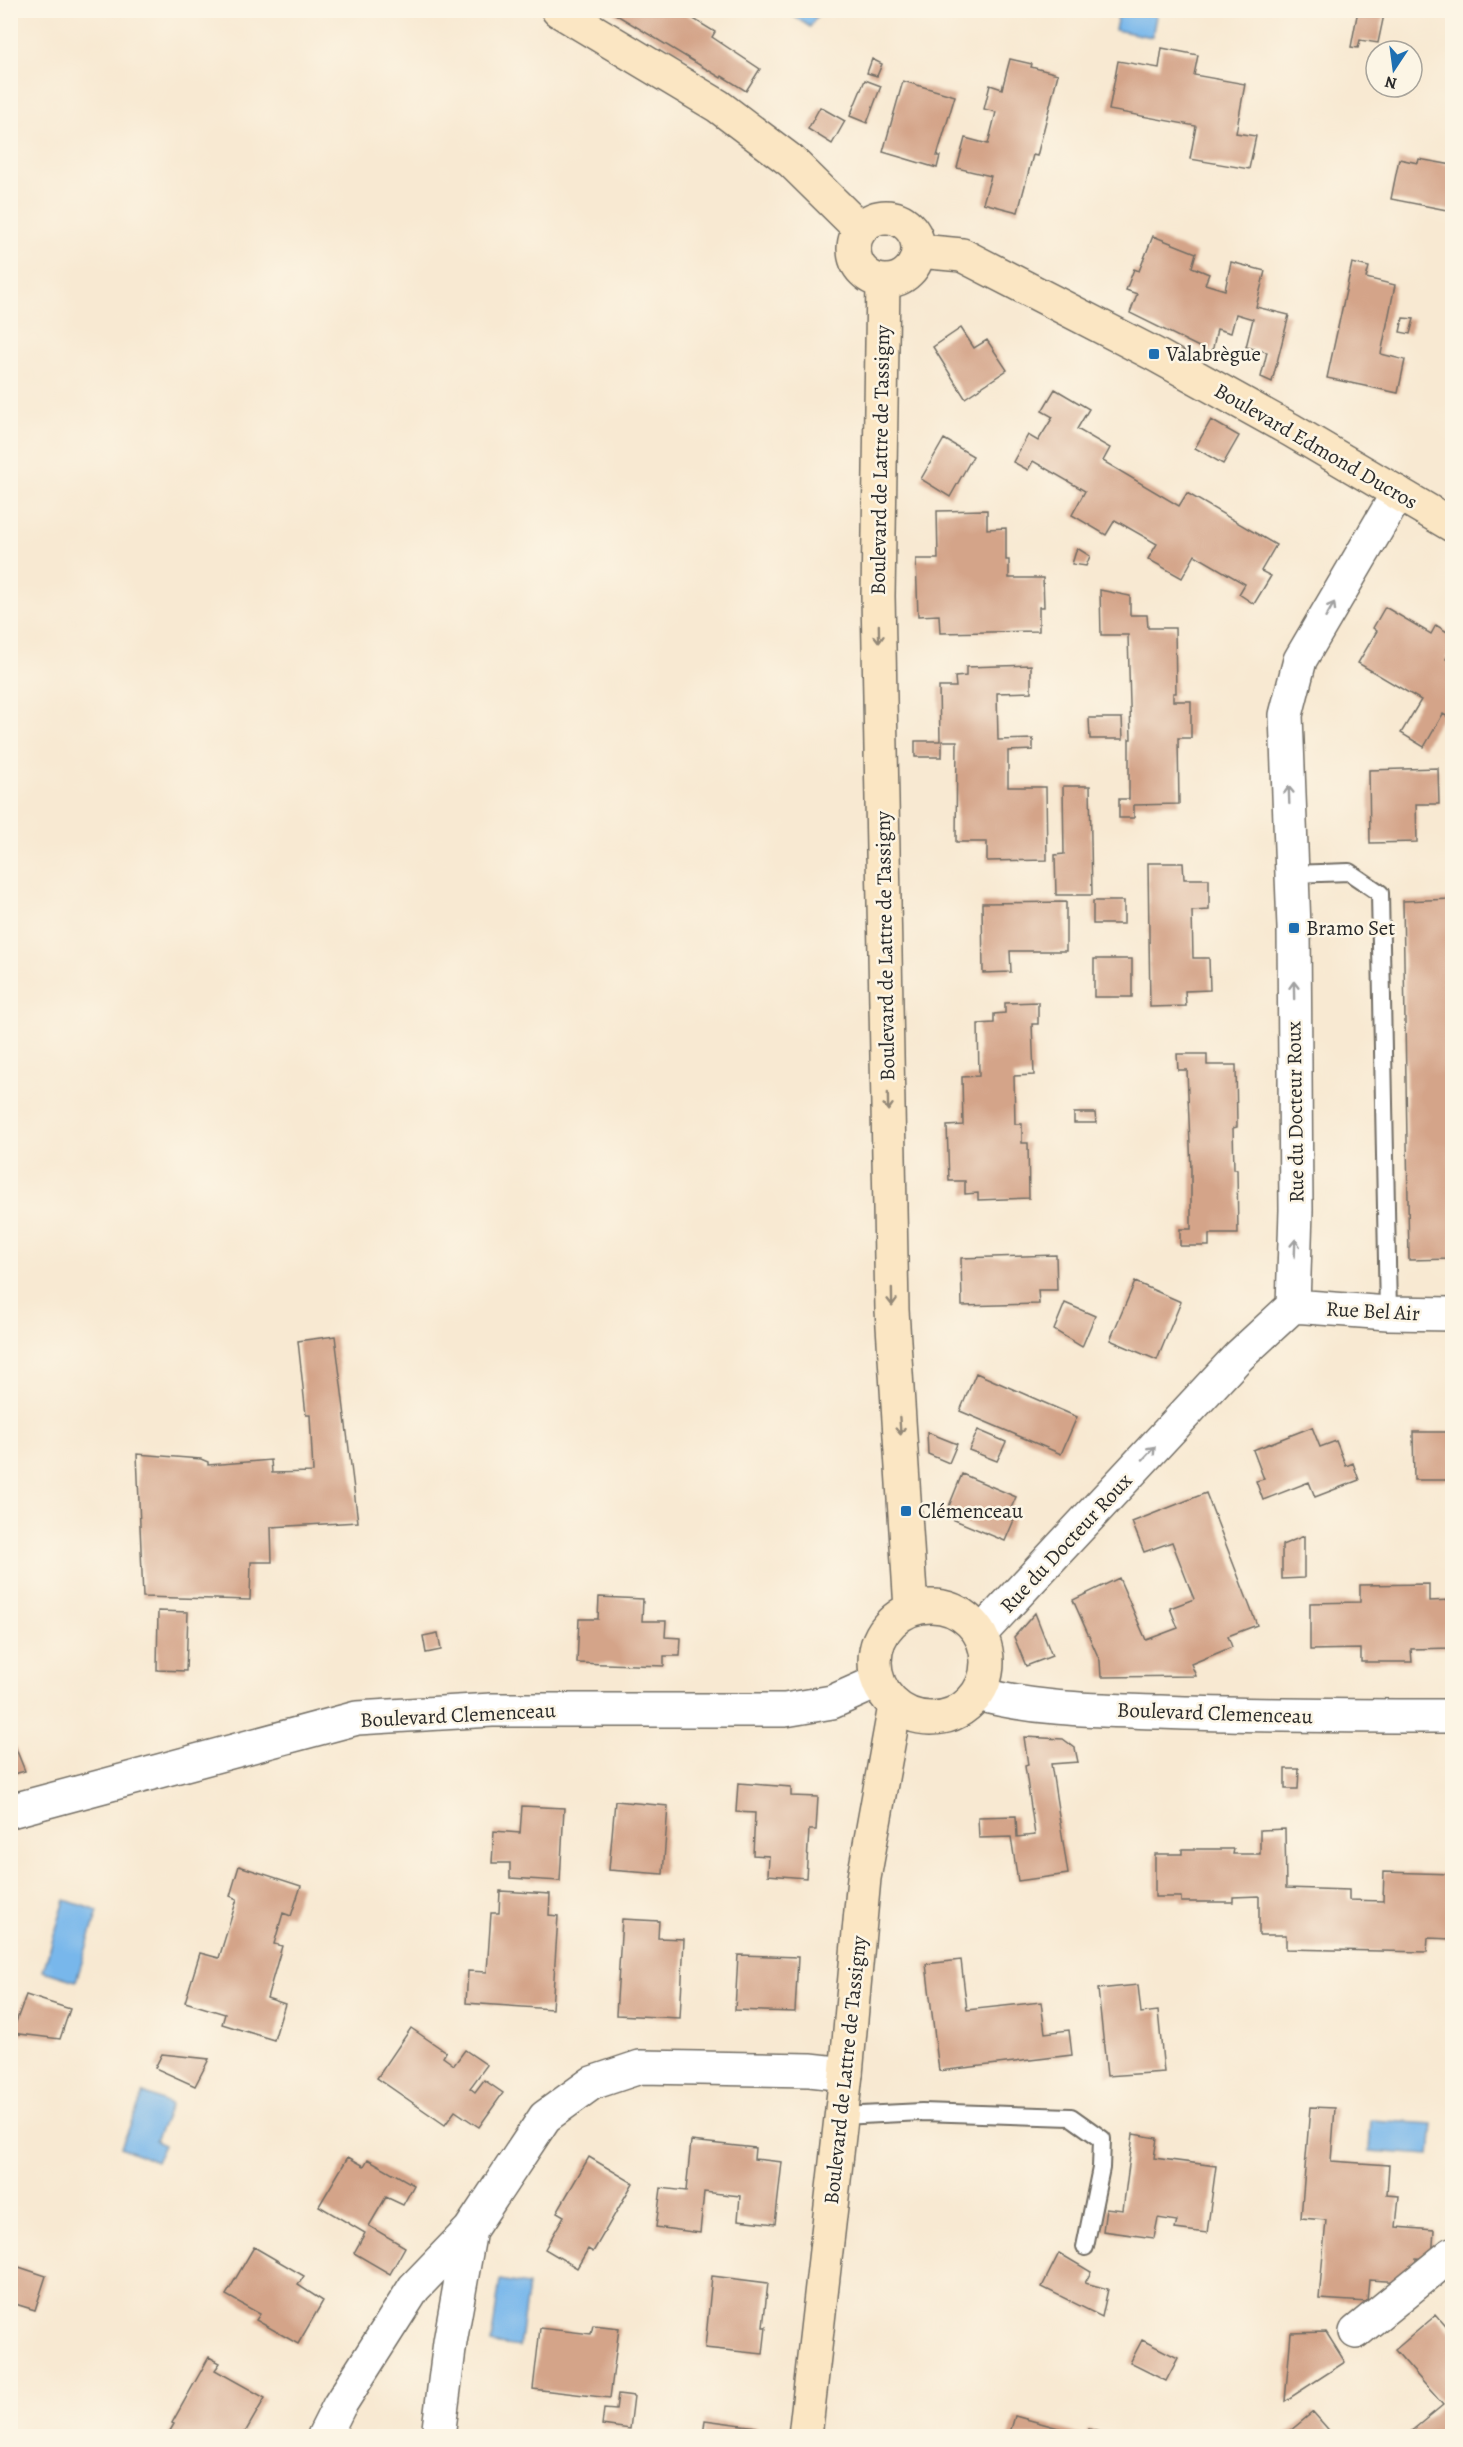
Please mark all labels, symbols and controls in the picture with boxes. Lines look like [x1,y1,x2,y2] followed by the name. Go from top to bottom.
[1364,39,1424,99] north arrow
[1382,71,1399,95] text: N
[864,324,896,595] street label: Boulevard de Lattre de Tassigny
[1165,340,1261,368] place label: Valabrègue
[1147,347,1161,361] marker: Valabrègue
[1209,376,1423,516] street label: Boulevard Edmond Ducros
[1324,602,1336,619] one-way arrow
[873,624,884,644] one-way arrow
[1283,785,1295,805] one-way arrow
[869,810,901,1081] street label: Boulevard de Lattre de Tassigny
[1306,914,1395,942] place label: Bramo Set
[1287,921,1301,935] marker: Bramo Set
[1288,980,1300,1000] one-way arrow
[1279,1021,1311,1203] street label: Rue du Docteur Roux
[882,1091,894,1111] one-way arrow
[1290,1238,1301,1258] one-way arrow
[886,1286,898,1306] one-way arrow
[1325,1295,1421,1327] street label: Rue Bel Air
[895,1416,906,1436] one-way arrow
[1142,1446,1156,1461] one-way arrow
[994,1467,1138,1619] street label: Rue du Docteur Roux
[918,1497,1024,1525] place label: Clémenceau
[899,1504,913,1518] marker: Clémenceau
[359,1696,557,1734] street label: Boulevard Clemenceau
[1117,1696,1314,1730] street label: Boulevard Clemenceau
[817,1934,873,2206] street label: Boulevard de Lattre de Tassigny

